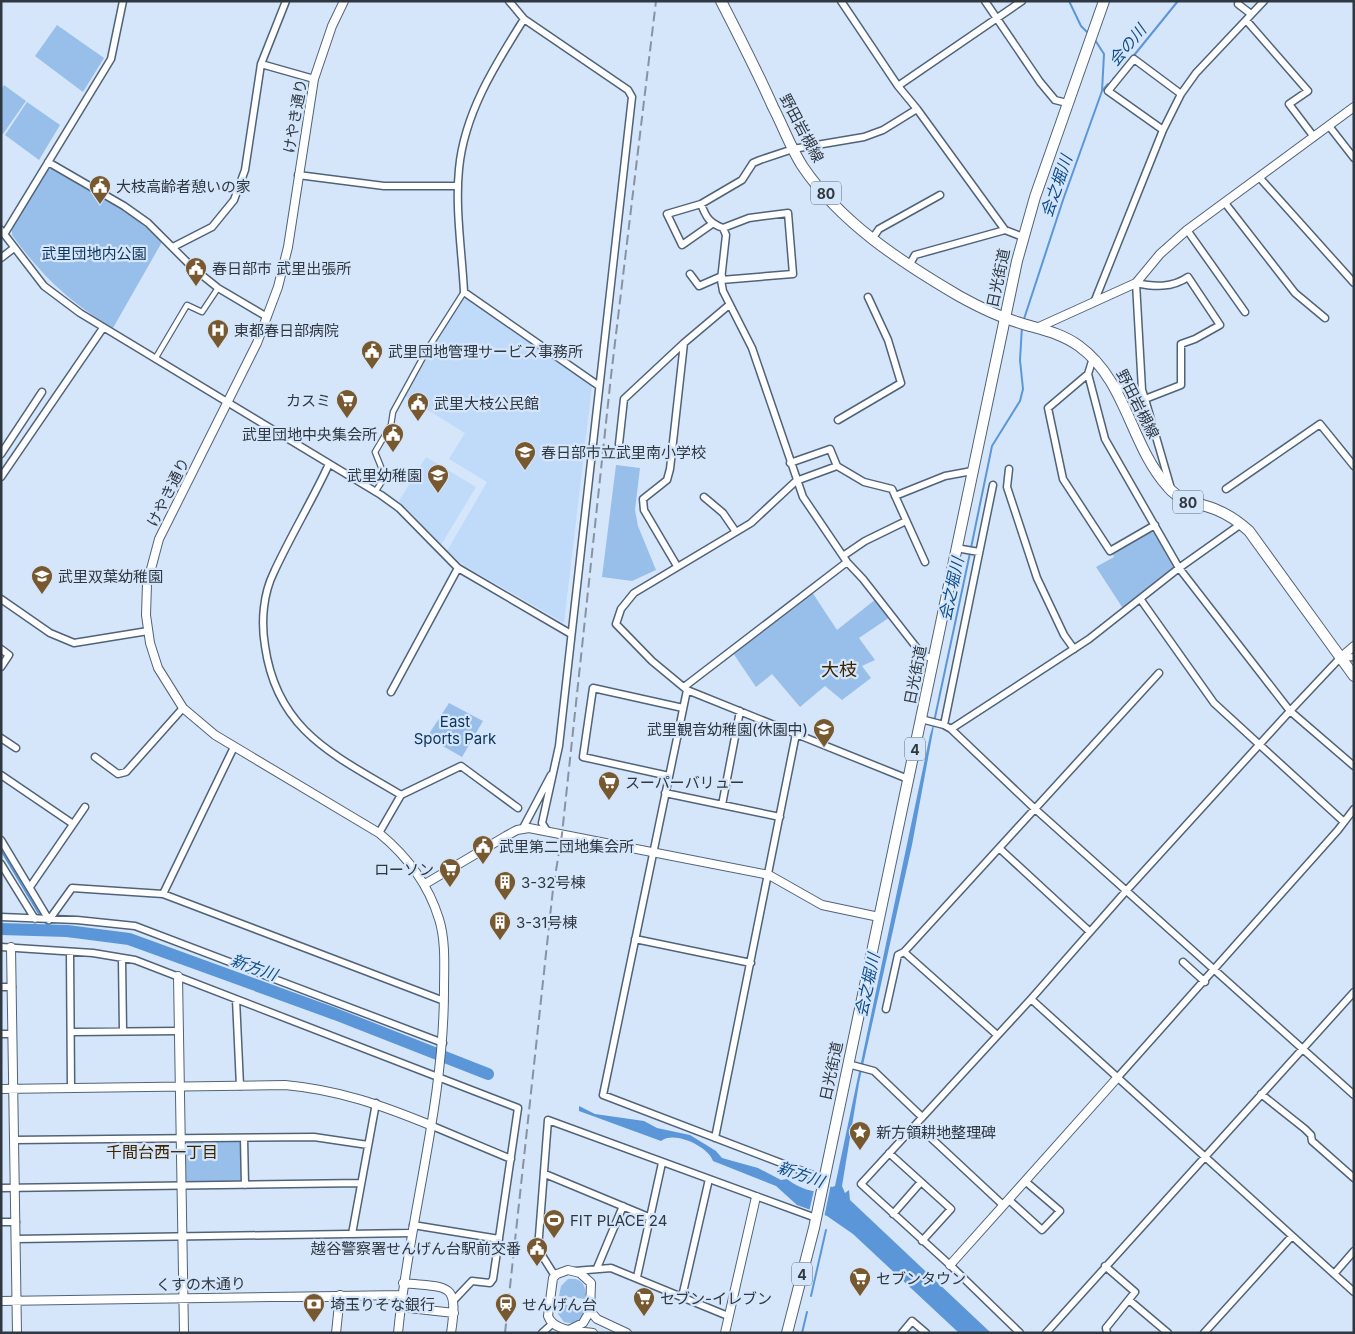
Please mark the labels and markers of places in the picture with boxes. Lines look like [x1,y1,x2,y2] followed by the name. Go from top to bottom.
[88,174,112,205] public building icon: 大枝高齢者憩いの家
[116,177,251,196] place label: 大枝高齢者憩いの家
[184,256,208,287] public building icon: 春日部市 武里出張所
[212,259,351,278] place label: 春日部市 武里出張所
[206,318,230,349] hospital icon: 東都春日部病院
[234,321,339,340] place label: 東都春日部病院
[360,339,384,370] public building icon: 武里団地管理サービス事務所
[388,342,583,361] place label: 武里団地管理サービス事務所
[335,388,359,419] supermarket icon: カスミ
[286,391,331,410] place label: カスミ
[406,391,430,422] public building icon: 武里大枝公民館
[434,394,539,413] place label: 武里大枝公民館
[381,422,405,453] public building icon: 武里団地中央集会所
[242,425,377,444] place label: 武里団地中央集会所
[513,440,537,471] school or university icon: 春日部市立武里南小学校
[541,443,706,462] place label: 春日部市立武里南小学校
[426,463,450,494] school or university icon: 武里幼稚園
[347,466,422,485] place label: 武里幼稚園
[30,564,54,595] school or university icon: 武里双葉幼稚園
[58,567,163,586] place label: 武里双葉幼稚園
[812,717,836,748] school or university icon: 武里観音幼稚園(休園中)
[647,720,808,739] place label: 武里観音幼稚園(休園中)
[597,770,621,801] supermarket icon: スーパーバリュー
[625,773,745,792] place label: スーパーバリュー
[471,834,495,865] public building icon: 武里第二団地集会所
[499,837,634,856] place label: 武里第二団地集会所
[438,857,462,888] supermarket icon: ローソン
[374,860,434,879] place label: ローソン
[493,870,517,901] building icon: 3-32号棟
[521,873,585,892] place label: 3-32号棟
[488,910,512,941] building icon: 3-31号棟
[516,913,577,932] place label: 3-31号棟
[848,1120,872,1151] place icon: 新方領耕地整理碑
[876,1123,996,1142] place label: 新方領耕地整理碑
[542,1208,566,1239] sports icon: FIT PLACE 24
[570,1211,667,1230] place label: FIT PLACE 24
[525,1236,549,1267] public building icon: 越谷警察署せんげん台駅前交番
[310,1239,521,1258] place label: 越谷警察署せんげん台駅前交番
[848,1266,872,1297] supermarket icon: セブンタウン
[876,1269,966,1288] place label: セブンタウン
[632,1286,656,1317] supermarket icon: セブン-イレブン
[660,1289,772,1308] place label: セブン-イレブン
[302,1292,326,1323] bank icon: 埼玉りそな銀行
[494,1292,518,1323] station icon: せんげん台
[330,1295,435,1314] place label: 埼玉りそな銀行
[522,1295,597,1314] place label: せんげん台

